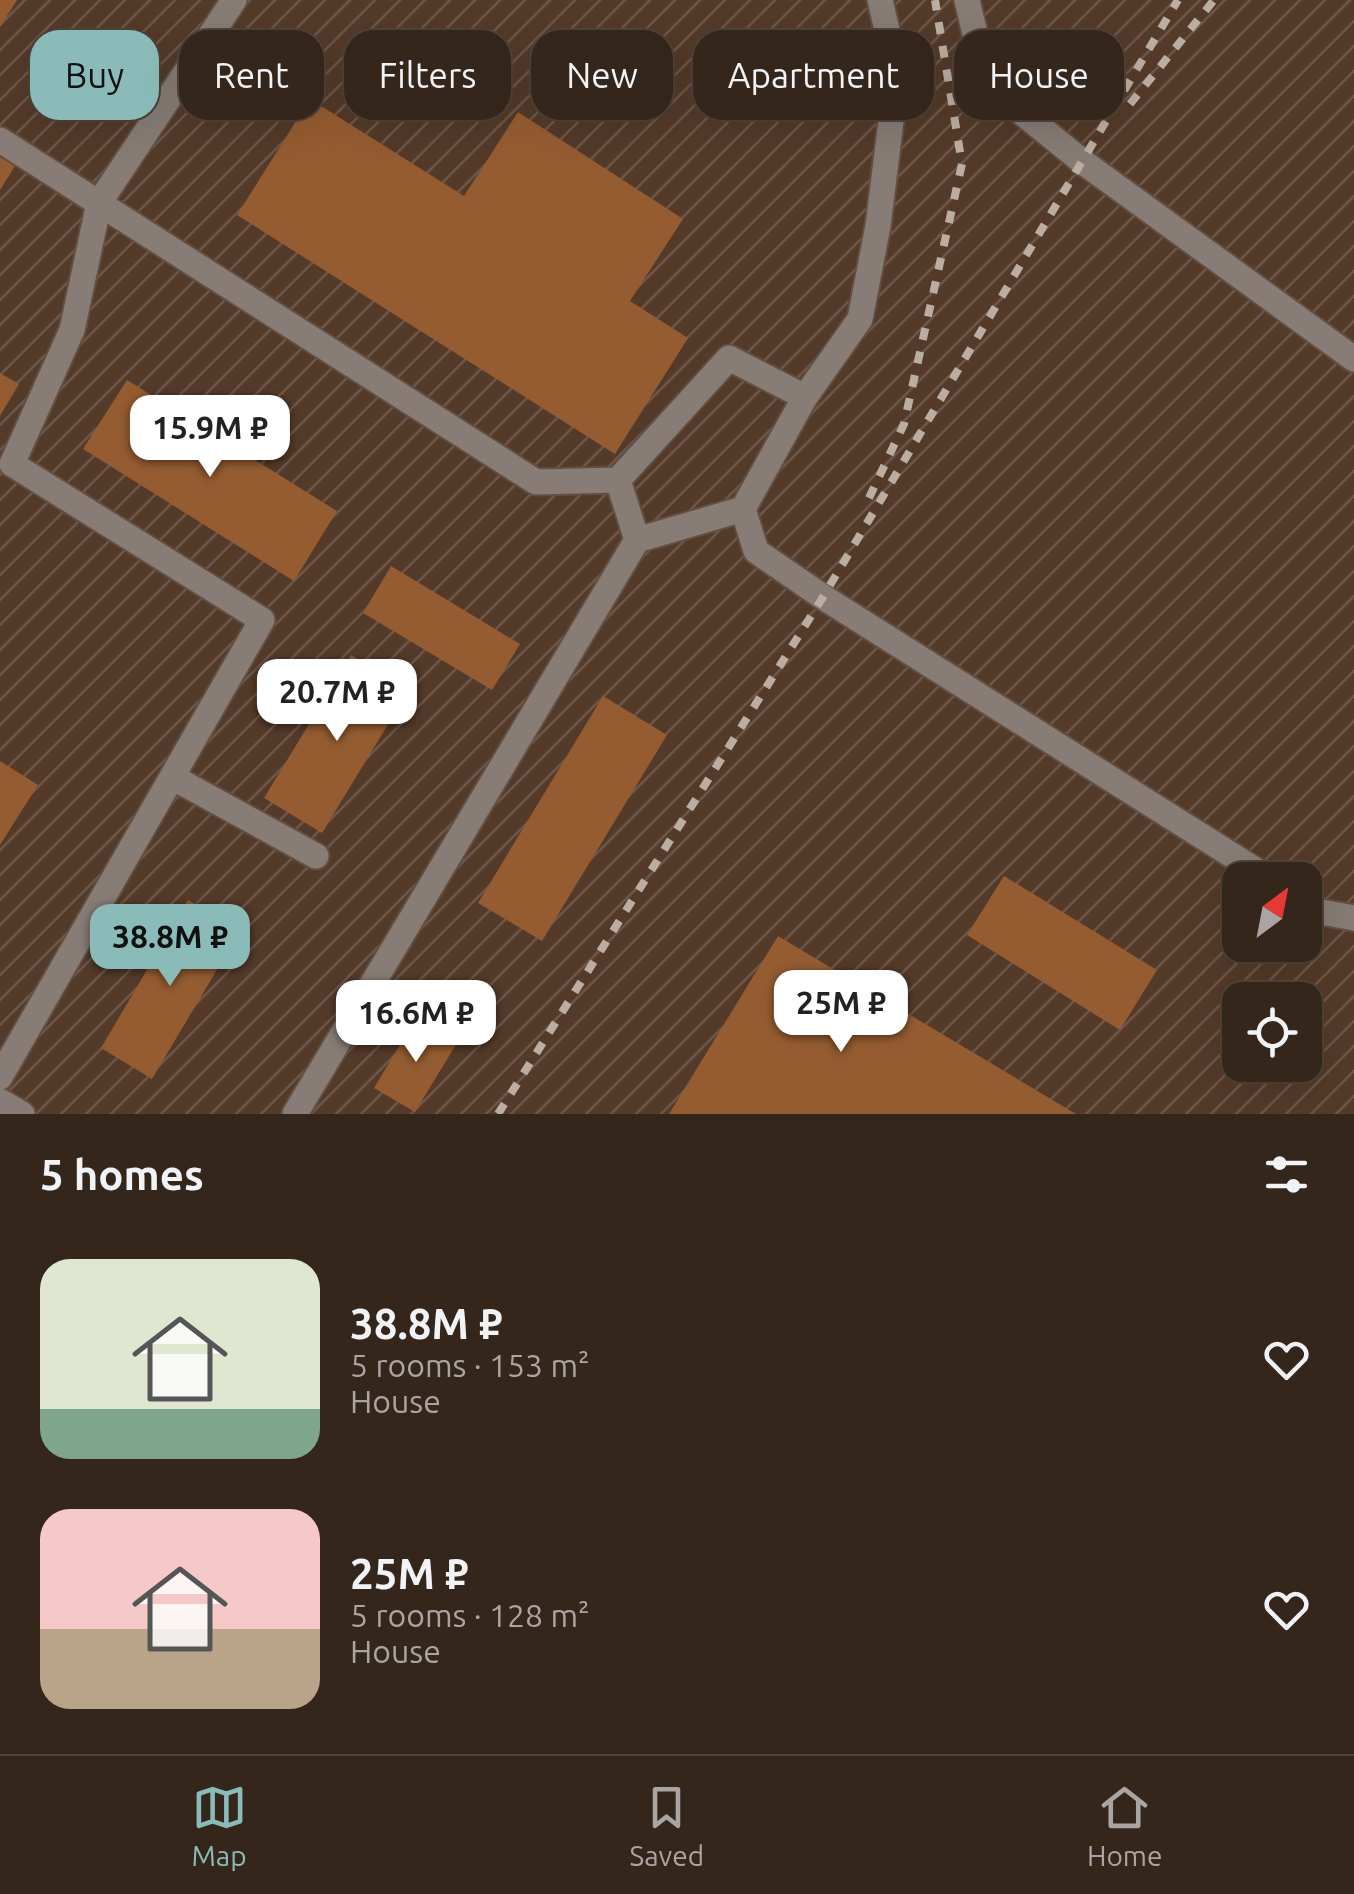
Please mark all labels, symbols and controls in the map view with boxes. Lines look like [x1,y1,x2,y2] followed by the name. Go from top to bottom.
[30,30,159,120] chip: Buy
[179,30,324,120] chip: Rent
[344,30,511,120] chip: Filters
[531,30,673,120] chip: New
[693,30,934,120] chip: Apartment
[954,30,1124,120] chip: House
[118,395,302,480] pin: 15.9M ₽
[152,409,268,445] text: 15.9M ₽
[245,659,429,744] pin: 20.7M ₽
[279,673,395,709] text: 20.7M ₽
[1222,862,1322,962] north arrow
[1222,862,1322,1082] map controls
[78,904,262,989] pin: 38.8M ₽
[112,918,228,954] text: 38.8M ₽
[771,970,911,1055] pin: 25M ₽
[324,980,508,1065] pin: 16.6M ₽
[1222,982,1322,1082] button: locate
[796,984,886,1020] text: 25M ₽
[358,994,474,1030] text: 16.6M ₽
[1259,1147,1314,1202] icon: filters
[40,1151,204,1198] text: 5 homes
[120,1299,240,1419] icon: home
[350,1300,502,1347] text: 38.8M ₽
[1259,1332,1314,1387] icon: heart
[350,1347,590,1383] text: 5 rooms · 153 m²
[350,1383,441,1419] text: House
[120,1549,240,1669] icon: home
[350,1550,468,1597] text: 25M ₽
[1259,1582,1314,1637] icon: heart
[350,1597,590,1633] text: 5 rooms · 128 m²
[350,1633,441,1669] text: House
[191,1780,247,1871] tab: Map
[630,1780,704,1871] tab: Saved
[1087,1780,1163,1871] tab: Home

